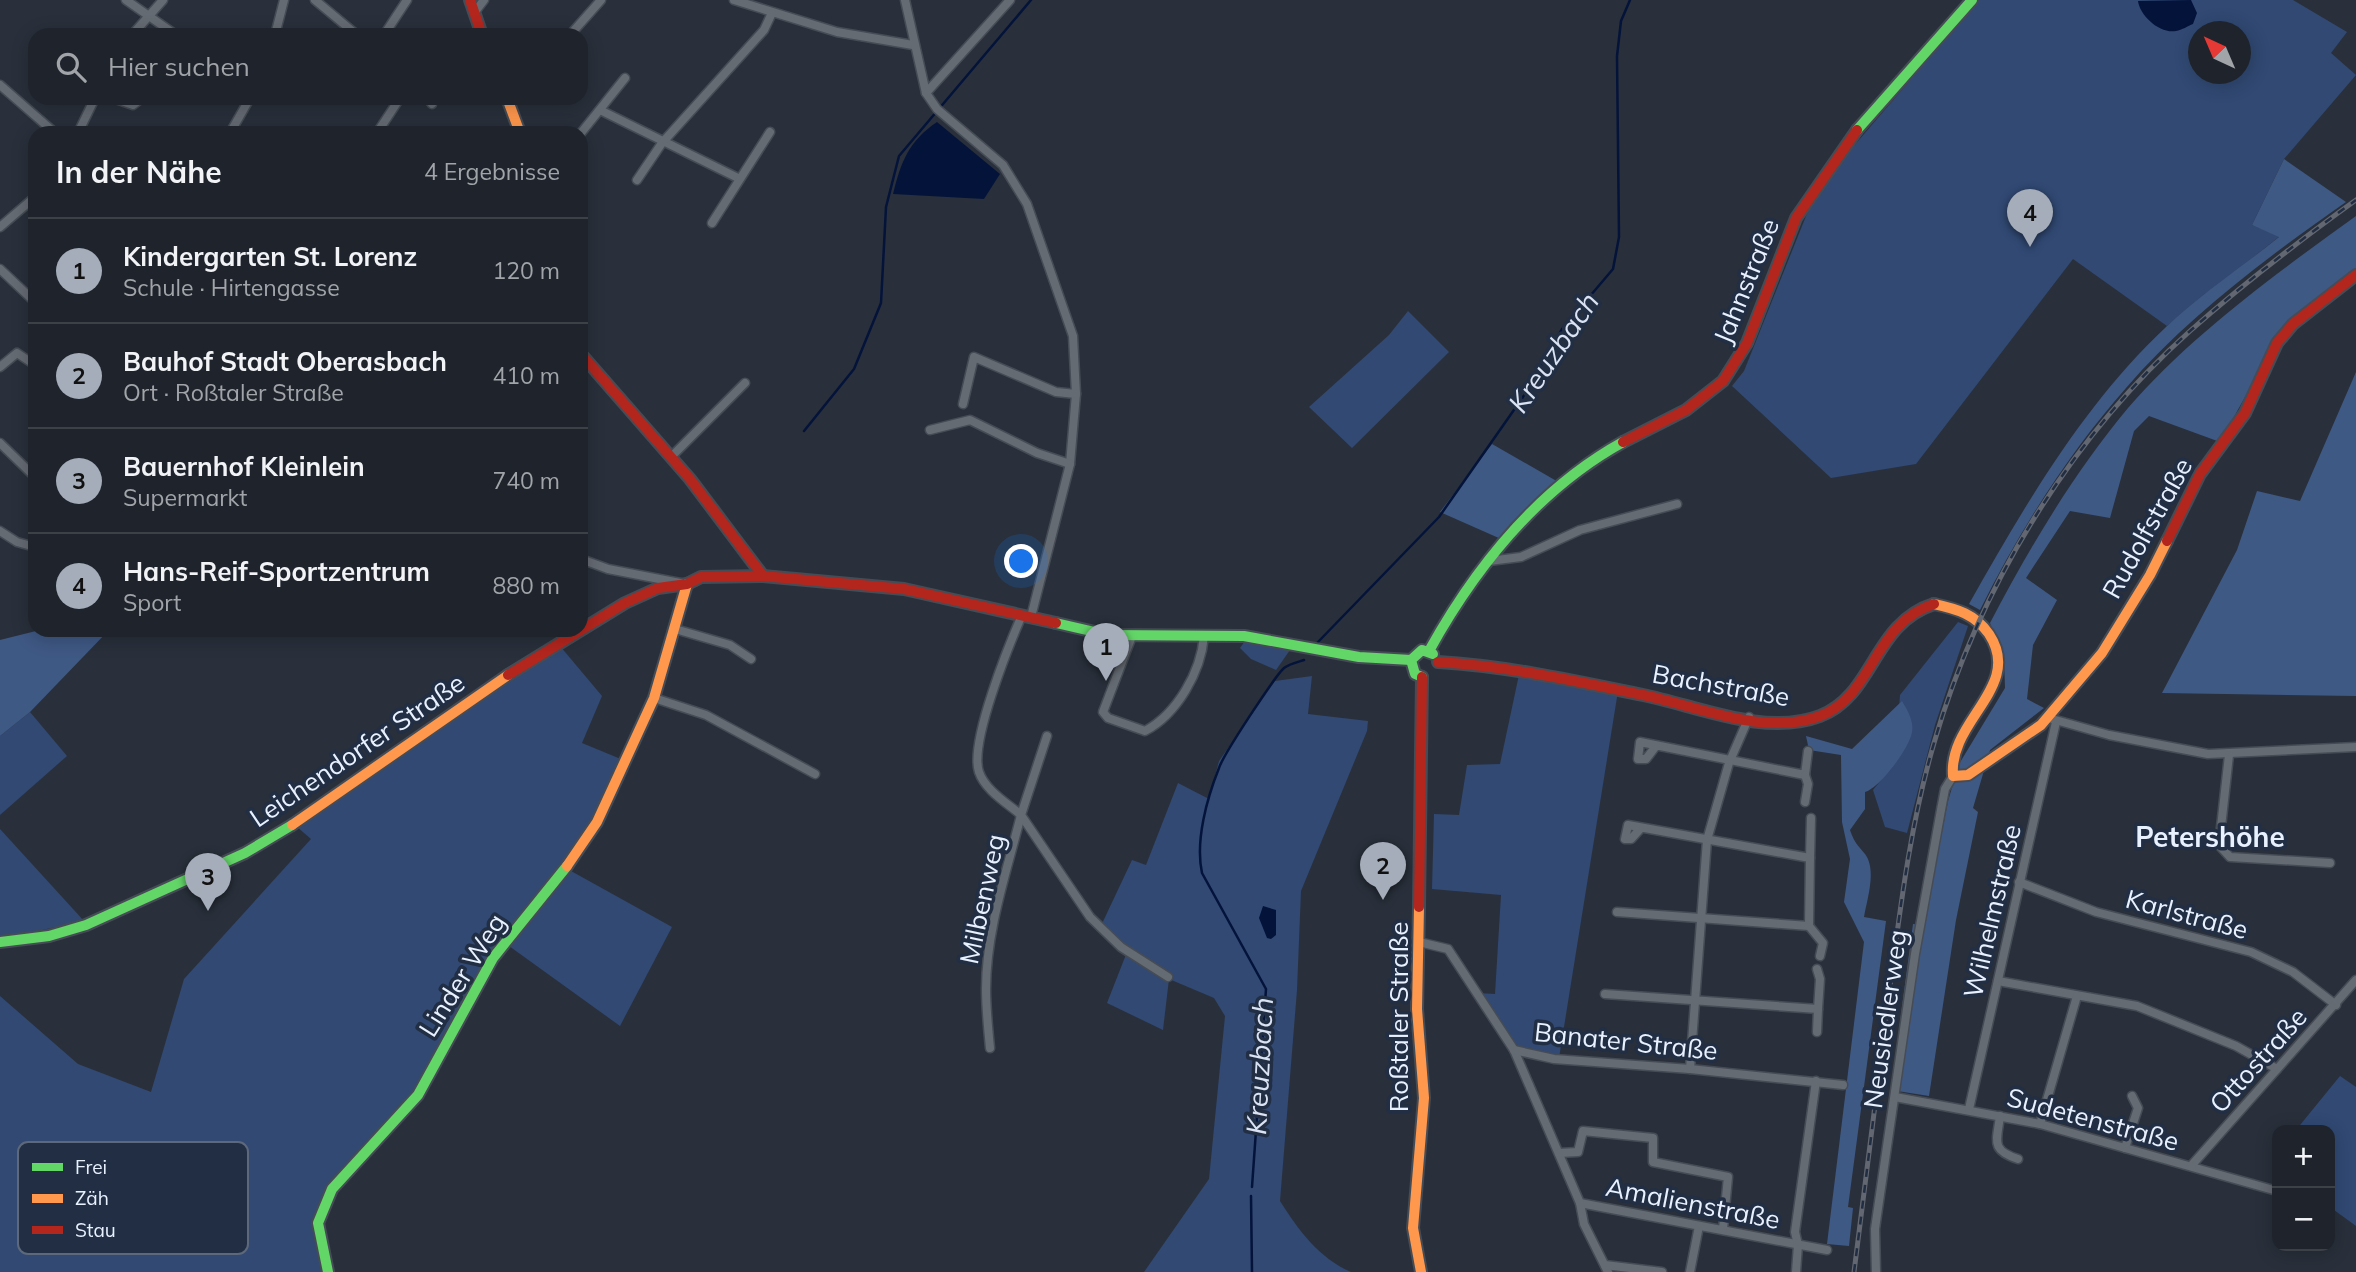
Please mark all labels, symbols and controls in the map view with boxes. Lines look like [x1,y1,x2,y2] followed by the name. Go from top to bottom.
[2188,21,2251,84] north arrow
[28,28,588,105] search box
[52,48,90,86] icon: search
[108,50,250,83] text: Hier suchen
[56,153,222,191] text: In der Nähe
[424,157,560,186] text: 4 Ergebnisse
[2007,189,2053,247] pin: 4
[1706,214,1786,348] street label: Jahnstraße
[123,240,417,273] text: Kindergarten St. Lorenz
[72,256,86,285] text: 1
[492,256,560,285] text: 120 m
[123,273,340,302] text: Schule · Hirtengasse
[1500,285,1606,419] water label: Kreuzbach
[123,345,447,378] text: Bauhof Stadt Oberasbach
[72,361,86,390] text: 2
[492,361,560,390] text: 410 m
[123,378,344,407] text: Ort · Roßtaler Straße
[123,450,365,483] text: Bauernhof Kleinlein
[2095,452,2199,604] street label: Rudolfstraße
[72,466,86,495] text: 3
[492,466,560,495] text: 740 m
[123,483,247,512] text: Supermarkt
[1004,544,1038,578] your location
[123,555,430,588] text: Hans-Reif-Sportzentrum
[72,571,86,600] text: 4
[492,571,560,600] text: 880 m
[123,588,181,617] text: Sport
[1083,623,1129,681] pin: 1
[1650,657,1792,713] street label: Bachstraße
[243,666,471,834] street label: Leichendorfer Straße
[2135,819,2285,854] district label: Petershöhe
[1956,821,2028,1001] street label: Wilhelmstraße
[952,831,1012,967] street label: Milbenweg
[1360,842,1406,900] pin: 2
[185,853,231,911] pin: 3
[2122,882,2252,946] street label: Karlstraße
[411,907,513,1043] street label: Linder Weg
[1382,922,1415,1112] street label: Roßtaler Straße
[1856,927,1914,1111] street label: Neusiedlerweg
[1238,996,1280,1136] water label: Kreuzbach
[2202,1001,2314,1119] street label: Ottostraße
[1533,1015,1719,1067] street label: Banater Straße
[2003,1080,2183,1158] street label: Sudetenstraße
[2272,1125,2335,1251] map controls
[2272,1125,2335,1188] button: +
[18,1142,248,1254] legend
[75,1155,107,1179] text: Frei
[1603,1170,1783,1236] street label: Amalienstraße
[75,1186,109,1210] text: Zäh
[2272,1188,2335,1251] button: −
[75,1218,116,1242] text: Stau

